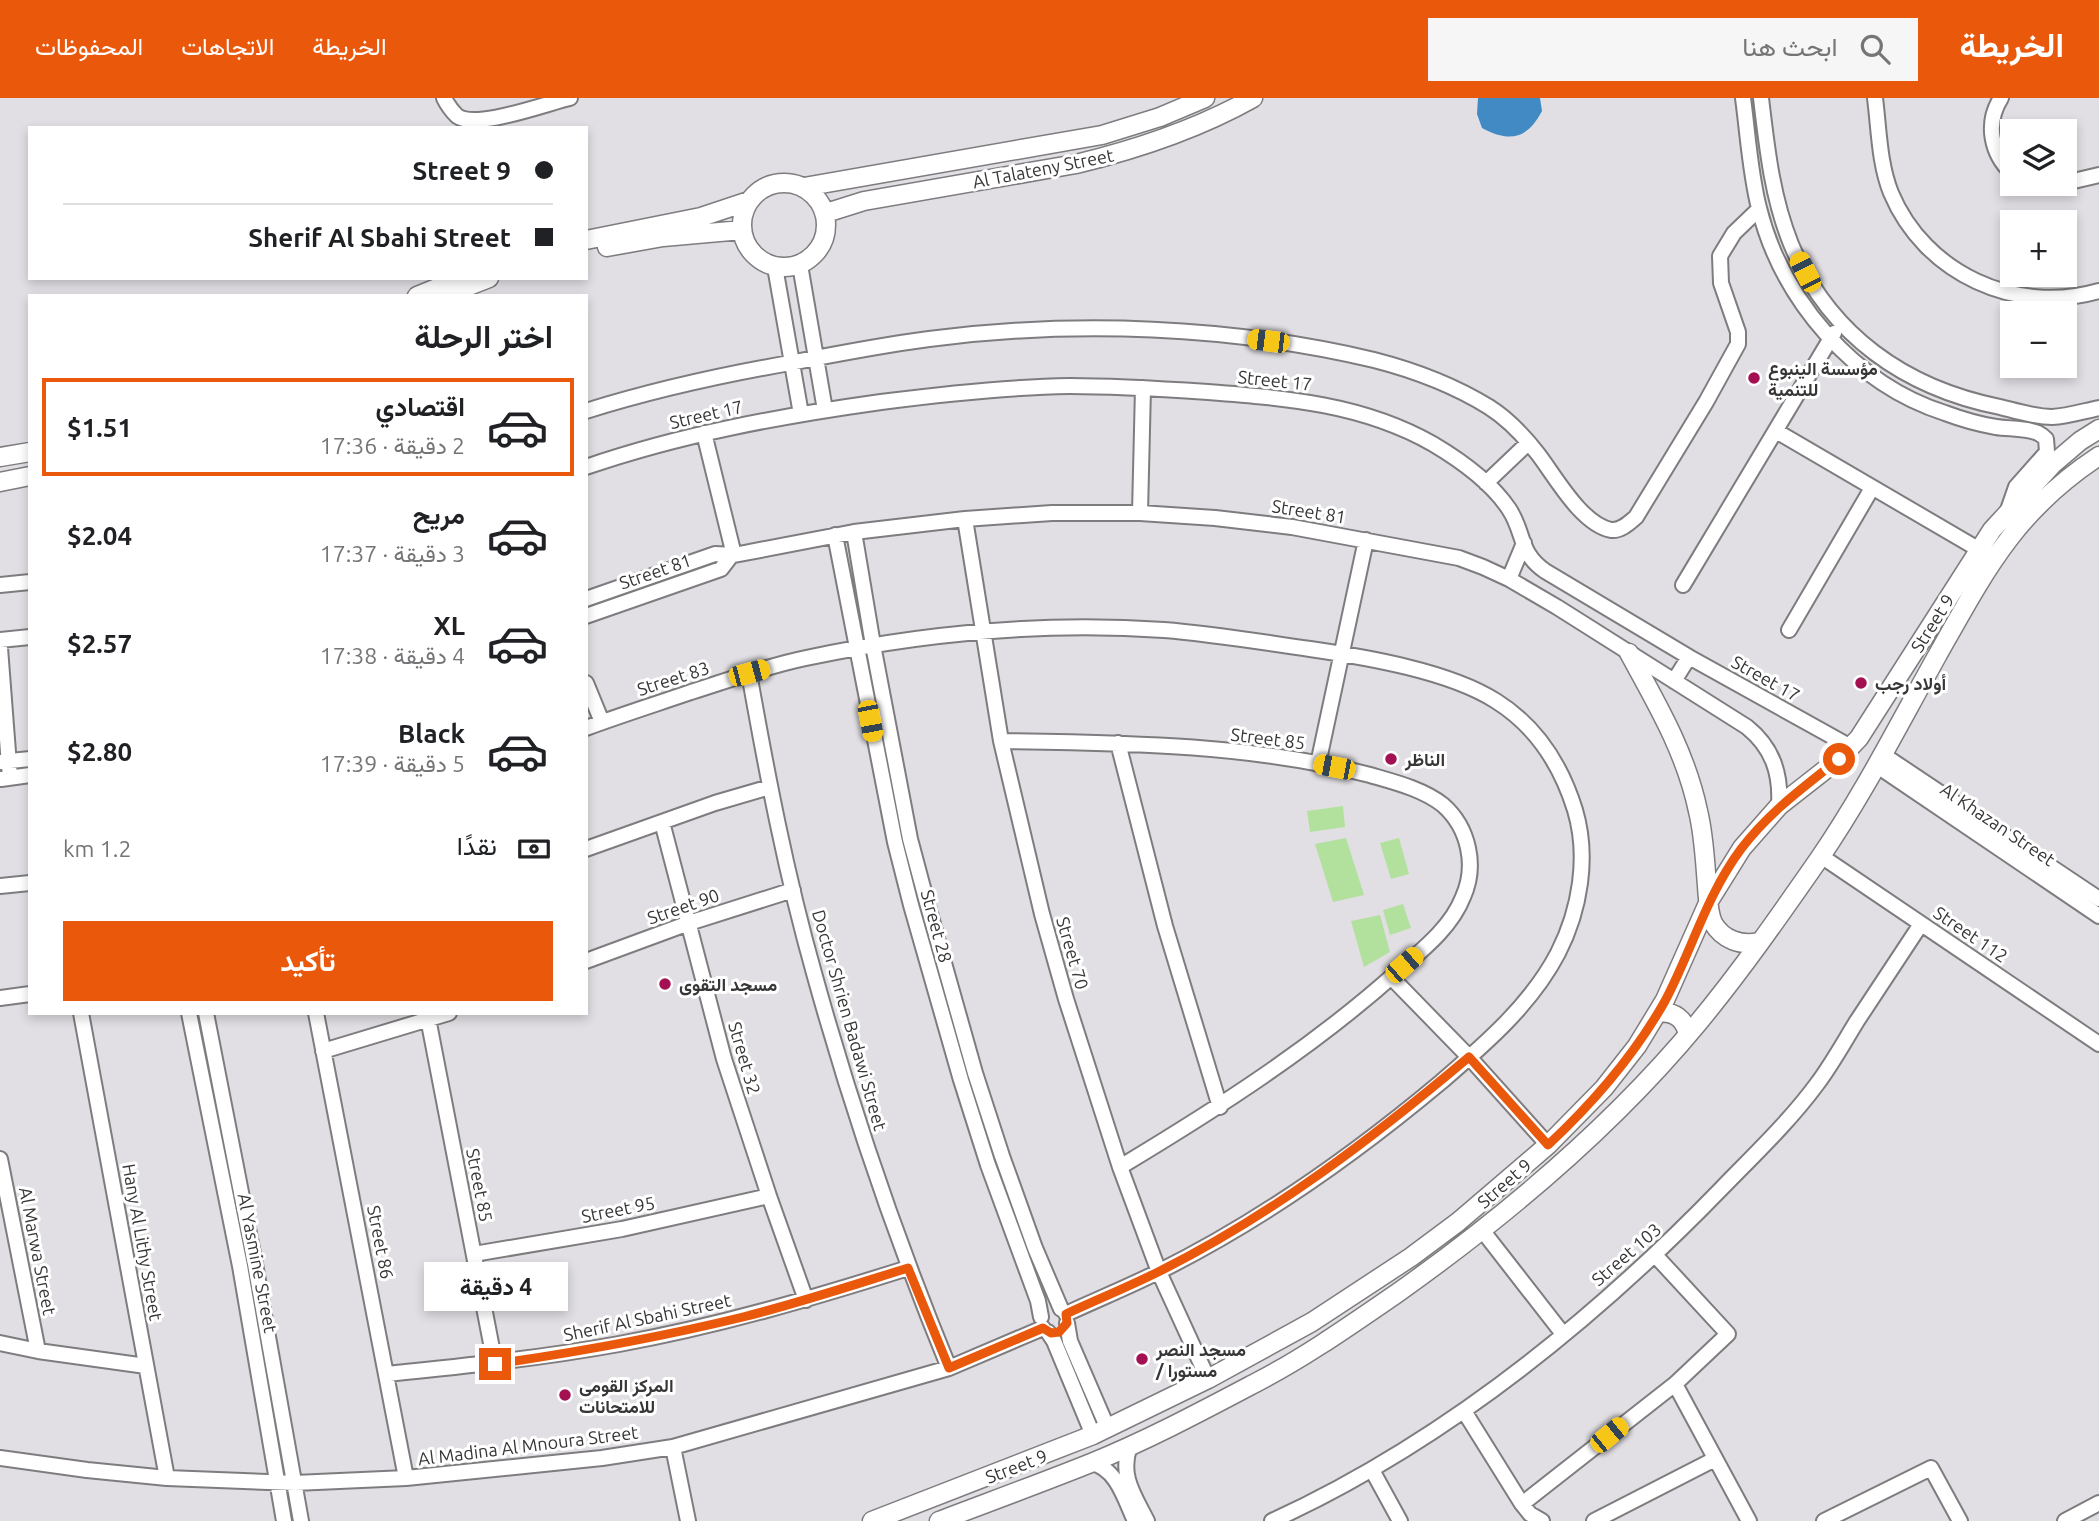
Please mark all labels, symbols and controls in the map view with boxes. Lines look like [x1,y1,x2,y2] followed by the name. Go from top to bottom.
[1428,18,1918,81] search box
[1960,26,2064,63] text: الخريطة
[1856,30,1894,68] icon: search
[1742,32,1838,61] text: ابحث هنا
[35,33,143,60] text: المحفوظات
[181,33,274,60] text: الاتجاهات
[312,33,387,60] text: الخريطة
[2000,119,2077,378] map controls
[2000,119,2077,196] button: layers
[971,145,1115,191] street label: Al Talateny Street
[413,156,511,185] text: Street 9
[2000,210,2077,287] button: +
[248,223,511,252] text: Sherif Al Sbahi Street
[1787,249,1824,295] car
[2000,301,2077,378] button: −
[414,318,553,354] text: اختر الرحلة
[1246,328,1291,354] car
[1768,358,1878,401] place label: مؤسسة الينبوع للتنمية
[1237,366,1313,394] street label: Street 17
[1746,370,1762,386] marker: مؤسسة الينبوع للتنمية
[376,392,465,421] text: اقتصادي
[486,396,549,459] icon: car
[667,396,745,432] street label: Street 17
[67,413,132,442] text: $1.51
[320,433,465,458] text: 2 دقيقة · 17:36
[1271,495,1347,527] street label: Street 81
[413,500,465,529] text: مريح
[486,504,549,567] icon: car
[67,521,132,550] text: $2.04
[320,541,465,566] text: 3 دقيقة · 17:37
[616,549,694,593] street label: Street 81
[1906,590,1958,656] street label: Street 9
[434,611,465,640] text: XL
[486,612,549,675] icon: car
[67,629,132,658] text: $2.57
[320,643,465,668] text: 4 دقيقة · 17:38
[1728,651,1804,705] street label: Street 17
[634,657,712,699] street label: Street 83
[726,657,773,689] car
[1875,673,1946,695] place label: أولاد رجب
[1853,675,1869,691] marker: أولاد رجب
[856,698,885,744] car
[398,719,465,748] text: Black
[486,720,549,783] icon: car
[1230,724,1306,752] street label: Street 85
[67,737,132,766] text: $2.80
[1823,743,1855,775] route start
[1404,749,1445,771] place label: الناظر
[320,751,465,776] text: 5 دقيقة · 17:39
[1383,751,1399,767] marker: الناظر
[1312,753,1357,781] car
[1937,778,2059,870] street label: Al Khazan Street
[515,830,553,868] icon: cash
[457,831,497,860] text: نقدًا
[63,836,131,861] text: 1.2 km
[644,884,722,928] street label: Street 90
[918,887,956,965] street label: Street 28
[1930,902,2012,966] street label: Street 112
[809,907,891,1133] street label: Doctor Shrien Badawi Street
[1053,914,1093,992] street label: Street 70
[63,921,553,1001] button: تأكيد
[1382,943,1427,987] car
[679,974,778,996] place label: مسجد التقوى
[657,976,673,992] marker: مسجد التقوى
[725,1019,765,1097] street label: Street 32
[463,1146,497,1224] street label: Street 85
[1473,1154,1535,1212] street label: Street 9
[119,1162,167,1322] street label: Hany Al Lithy Street
[16,1185,60,1317] street label: Al Marwa Street
[235,1191,281,1335] street label: Al Yasmine Street
[579,1192,657,1226] street label: Street 95
[364,1203,398,1281] street label: Street 86
[1587,1219,1665,1289] street label: Street 103
[423,1262,567,1312] callout: 4 دقيقة
[460,1274,532,1299] text: 4 دقيقة
[561,1289,733,1345] street label: Sherif Al Sbahi Street
[1155,1339,1246,1382] place label: مسجد النصر / مستورا
[479,1348,511,1380] route end
[1134,1351,1150,1367] marker: مسجد النصر / مستورا
[579,1375,674,1416] place label: المركز القومى للامتحانات
[557,1387,573,1403] marker: المركز القومى للامتحانات
[1587,1414,1632,1456] car
[417,1422,639,1468] street label: Al Madina Al Mnoura Street
[982,1445,1050,1487] street label: Street 9

